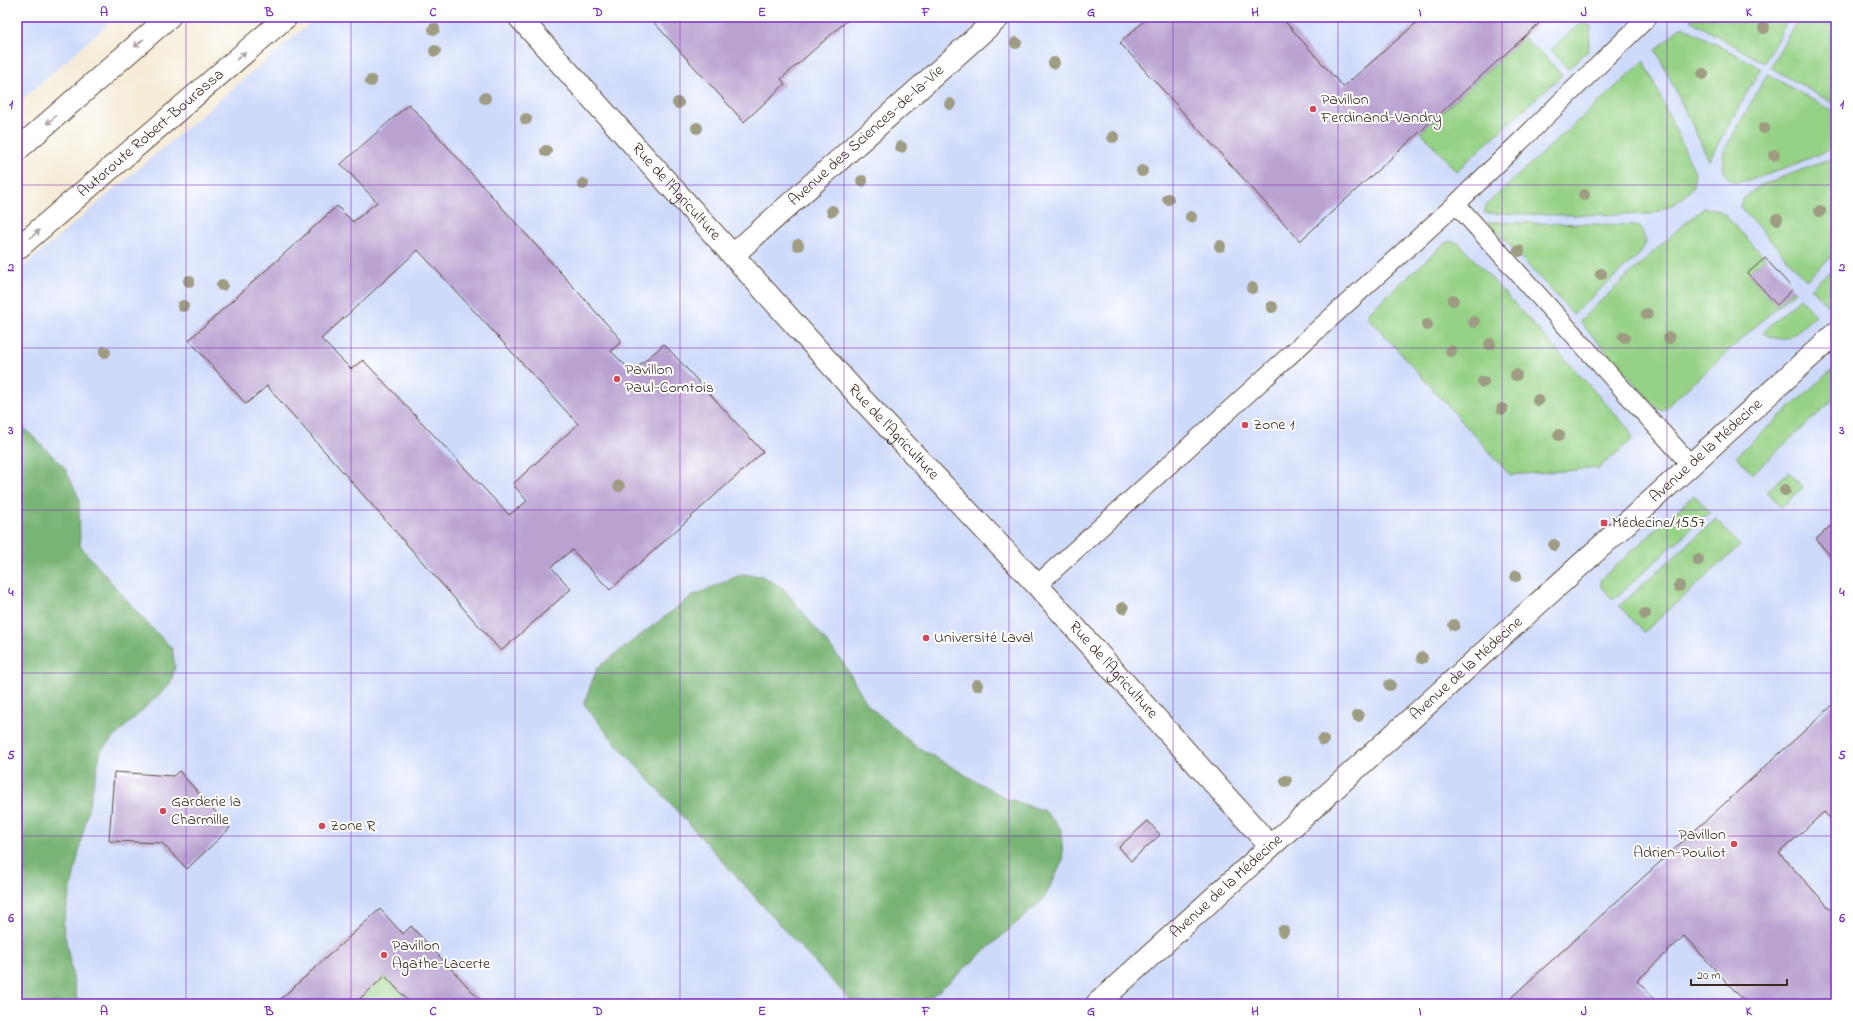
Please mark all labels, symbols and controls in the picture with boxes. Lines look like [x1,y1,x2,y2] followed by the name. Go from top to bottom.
[100,3,108,22] text: A
[264,3,274,22] text: B
[429,3,437,22] text: C
[592,3,603,22] text: D
[758,3,766,22] text: E
[921,3,931,22] text: F
[1087,3,1095,22] text: G
[1251,3,1259,22] text: H
[1418,3,1422,22] text: I
[1581,3,1587,22] text: J
[1746,3,1753,22] text: K
[134,38,145,47] one-way arrow
[235,52,245,61] one-way arrow
[783,59,950,212] street label: Avenue des Sciences-de-la-Vie
[72,63,230,204] street label: Autoroute Robert-Bourassa
[1320,88,1442,130] place label: Pavillon Ferdinand-Vandry
[9,95,14,114] text: 1
[1840,95,1845,114] text: 1
[1308,104,1318,114] marker: Pavillon Ferdinand-Vandry
[46,115,56,124] one-way arrow
[626,138,727,247] street label: Rue de l'Agriculture
[29,230,39,239] one-way arrow
[7,258,15,277] text: 2
[1838,258,1846,277] text: 2
[625,358,714,400] place label: Pavillon Paul-Comtois
[612,374,622,384] marker: Pavillon Paul-Comtois
[842,379,945,486] street label: Rue de l'Agriculture
[1644,392,1769,509] street label: Avenue de la Médecine
[1253,413,1295,437] place label: Zone 1
[1240,420,1250,430] marker: Zone 1
[7,421,14,440] text: 3
[1838,421,1845,440] text: 3
[1612,511,1705,535] place label: Médecine/1557
[1599,518,1609,528] marker: Médecine/1557
[7,583,14,602] text: 4
[1838,583,1845,602] text: 4
[1404,610,1529,726] street label: Avenue de la Médecine
[1063,616,1164,725] street label: Rue de l'Agriculture
[934,626,1034,650] place label: Université Laval
[921,633,931,643] marker: Université Laval
[7,746,15,765] text: 5
[1838,746,1846,765] text: 5
[171,790,241,832] place label: Garderie la Charmille
[158,806,168,816] marker: Garderie la Charmille
[330,814,375,838] place label: Zone R
[317,821,327,831] marker: Zone R
[1633,823,1727,865] place label: Pavillon Adrien-Pouliot
[1165,828,1289,944] street label: Avenue de la Médecine
[1729,839,1739,849] marker: Pavillon Adrien-Pouliot
[7,909,14,928] text: 6
[1838,909,1845,928] text: 6
[392,934,491,976] place label: Pavillon Agathe-Lacerte
[379,950,389,960] marker: Pavillon Agathe-Lacerte
[1691,961,1787,987] scale bar
[1697,967,1720,985] text: 20 m
[100,1002,108,1021] text: A
[264,1002,274,1021] text: B
[429,1002,437,1021] text: C
[592,1002,603,1021] text: D
[758,1002,766,1021] text: E
[921,1002,931,1021] text: F
[1087,1002,1095,1021] text: G
[1251,1002,1259,1021] text: H
[1418,1002,1422,1021] text: I
[1581,1002,1587,1021] text: J
[1746,1002,1753,1021] text: K

